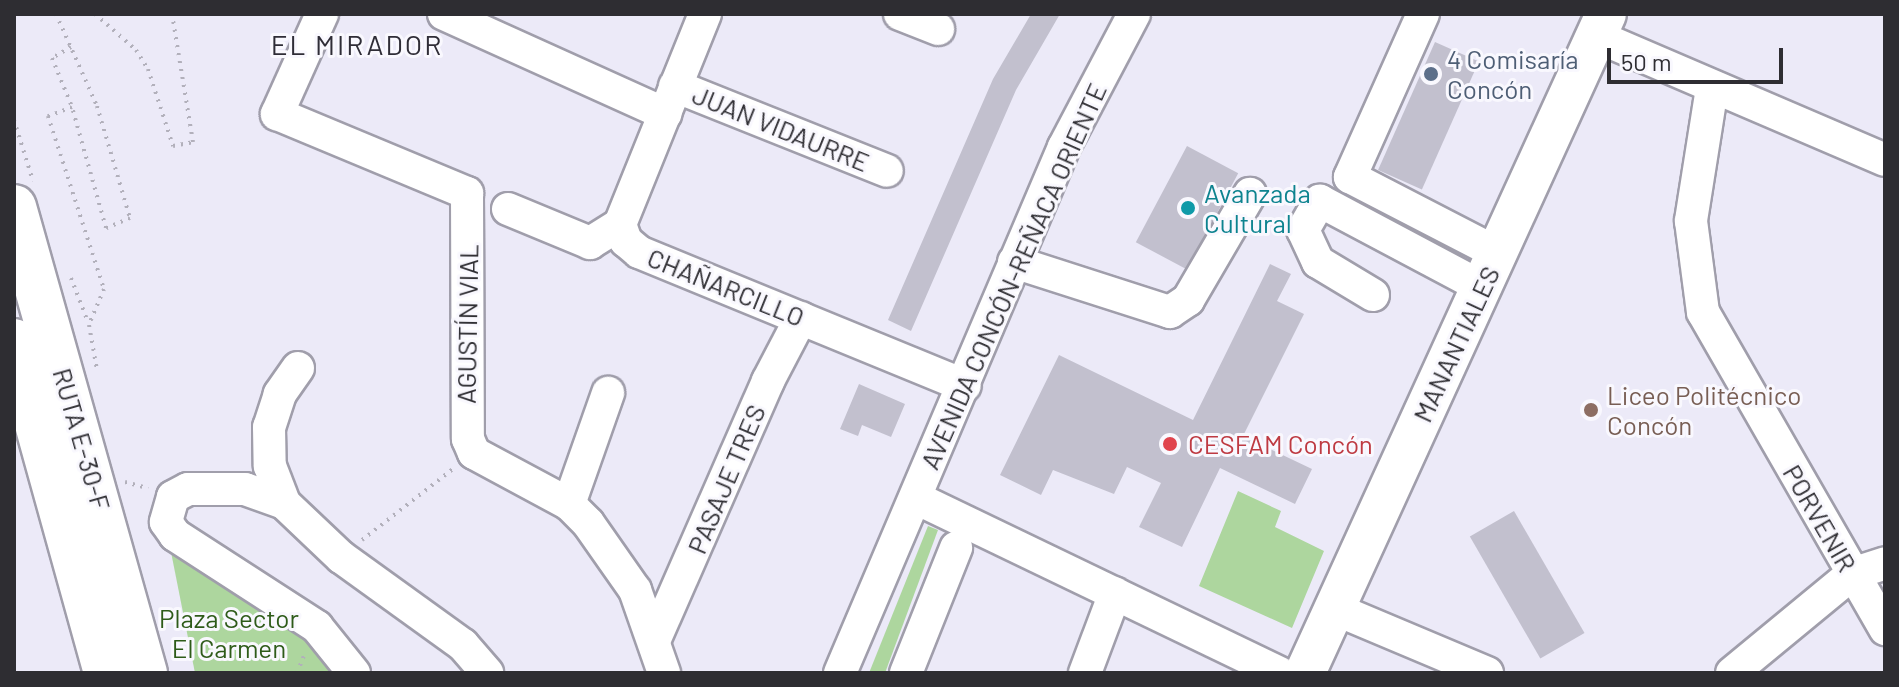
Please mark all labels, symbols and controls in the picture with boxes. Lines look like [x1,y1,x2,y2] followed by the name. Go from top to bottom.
[271,27,443,61] district label: EL MIRADOR
[1611,32,1787,82] scale bar
[1447,43,1579,104] place label: 4 Comisaría Concón
[1621,47,1672,76] text: 50 m
[1422,65,1440,83] marker: 4 Comisaría Concón
[688,78,874,178] street label: JUAN VIDAURRE
[913,78,1113,474] street label: AVENIDA CONCÓN-REÑACA ORIENTE
[1204,177,1311,238] place label: Avanzada Cultural
[1179,199,1197,217] marker: Avanzada Cultural
[643,241,809,333] street label: CHAÑARCILLO
[450,244,484,404] street label: AGUSTÍN VIAL
[1406,261,1506,427] street label: MANANTIALES
[47,364,117,514] street label: RUTA E-30-F
[1607,379,1801,440] place label: Liceo Politécnico Concón
[681,400,771,558] street label: PASAJE TRES
[1582,401,1600,419] marker: Liceo Politécnico Concón
[1188,428,1373,460] place label: CESFAM Concón
[1159,433,1181,455] marker: CESFAM Concón
[1777,459,1863,577] street label: PORVENIR
[159,602,299,664] park label: Plaza Sector El Carmen

